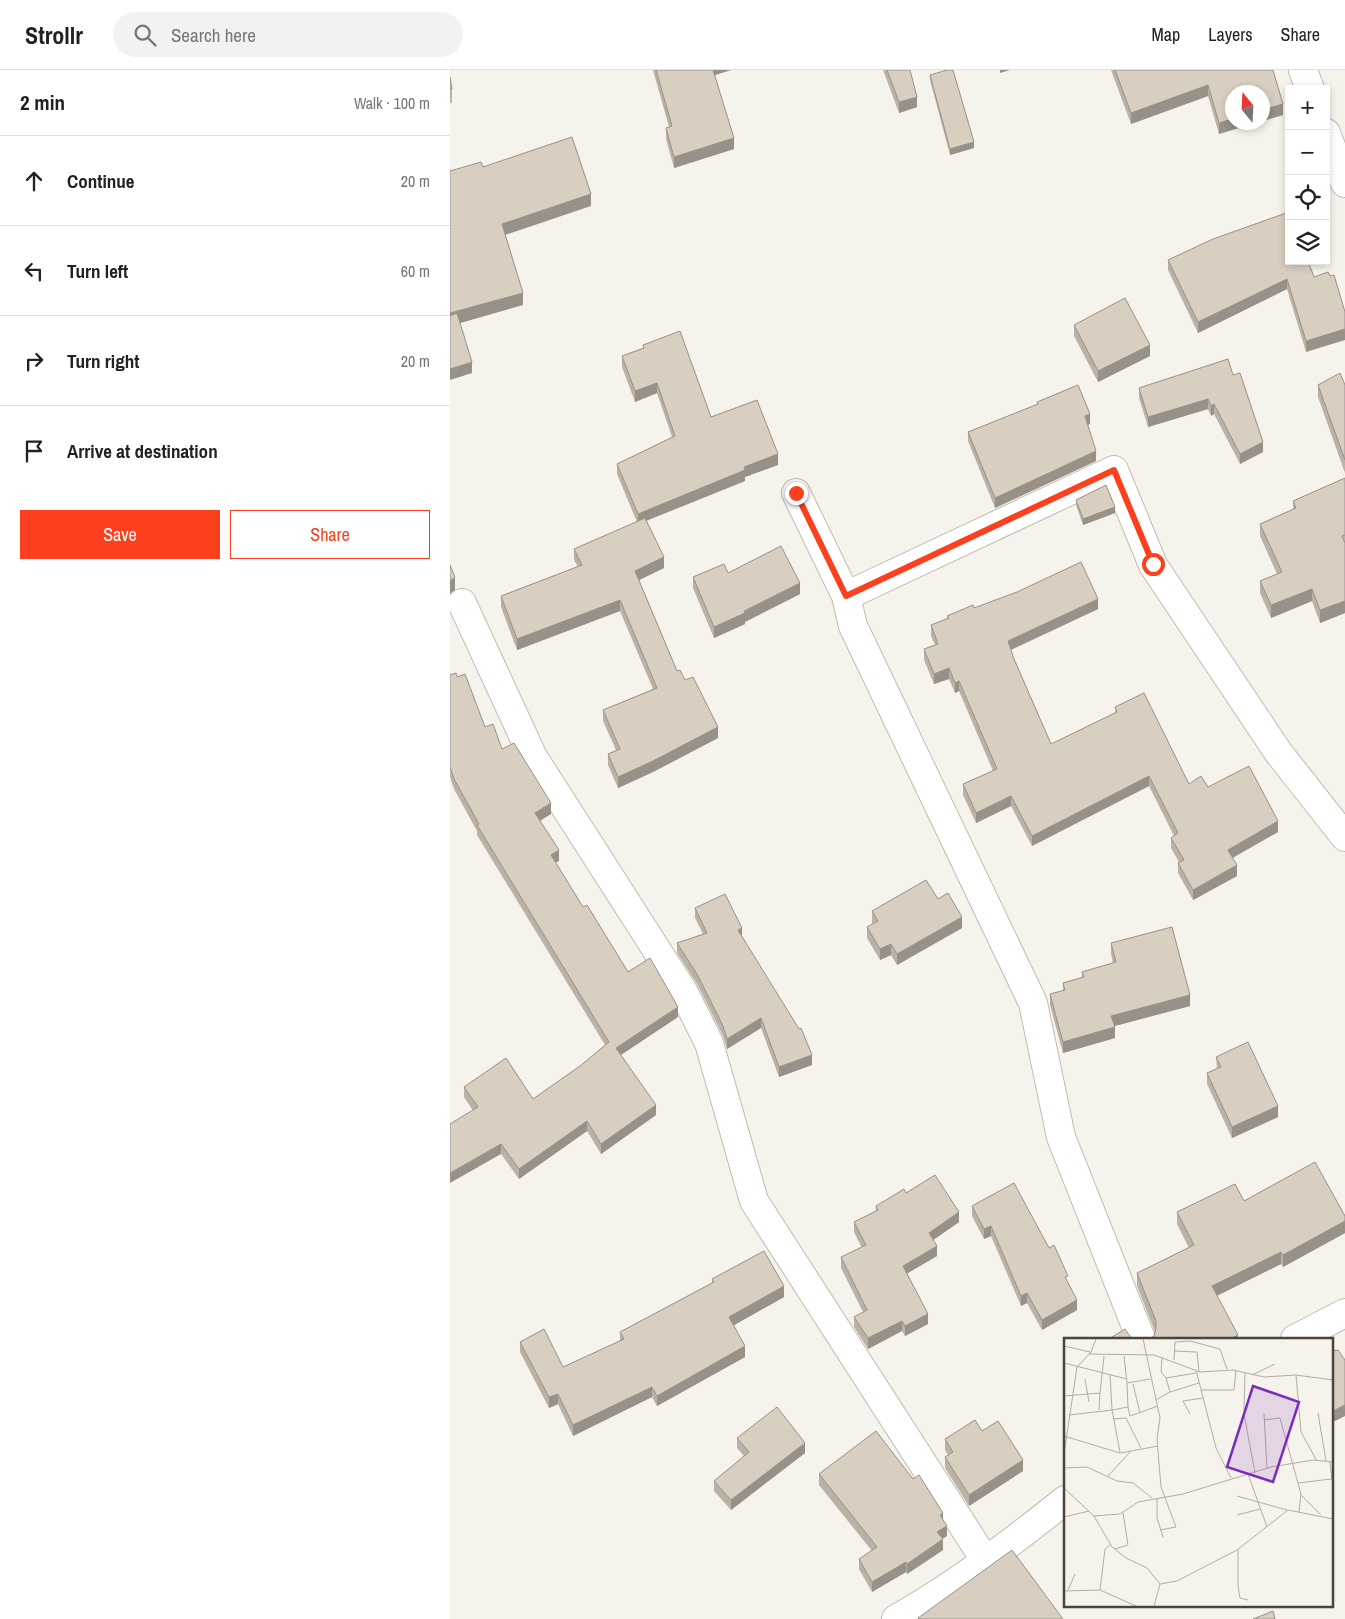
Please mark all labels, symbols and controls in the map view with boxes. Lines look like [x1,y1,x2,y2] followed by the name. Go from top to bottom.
[113,12,463,57] search box
[25,19,83,51] text: Strollr
[131,21,159,49] icon: search
[171,22,256,48] text: Search here
[1152,22,1180,47] text: Map
[1208,22,1253,47] text: Layers
[1281,22,1320,47] text: Share
[1225,85,1270,130] north arrow
[1285,85,1330,265] map controls
[1285,85,1330,130] button: +
[20,88,65,117] text: 2 min
[354,92,430,114] text: Walk · 100 m
[1285,130,1330,175] button: −
[20,167,48,195] icon: ahead
[67,168,135,194] text: Continue
[401,170,430,192] text: 20 m
[1285,175,1330,220] button: locate
[1285,220,1330,265] button: layers
[20,257,48,285] icon: left
[67,258,128,284] text: Turn left
[401,260,430,282] text: 60 m
[20,347,48,375] icon: right
[67,348,139,374] text: Turn right
[401,350,430,372] text: 20 m
[20,437,48,465] icon: arrive
[67,438,218,464] text: Arrive at destination
[785,482,808,505] route end
[20,510,220,559] button: Save
[230,510,430,559] button: Share
[1142,553,1165,576] route start
[1064,1338,1332,1606] inset map

